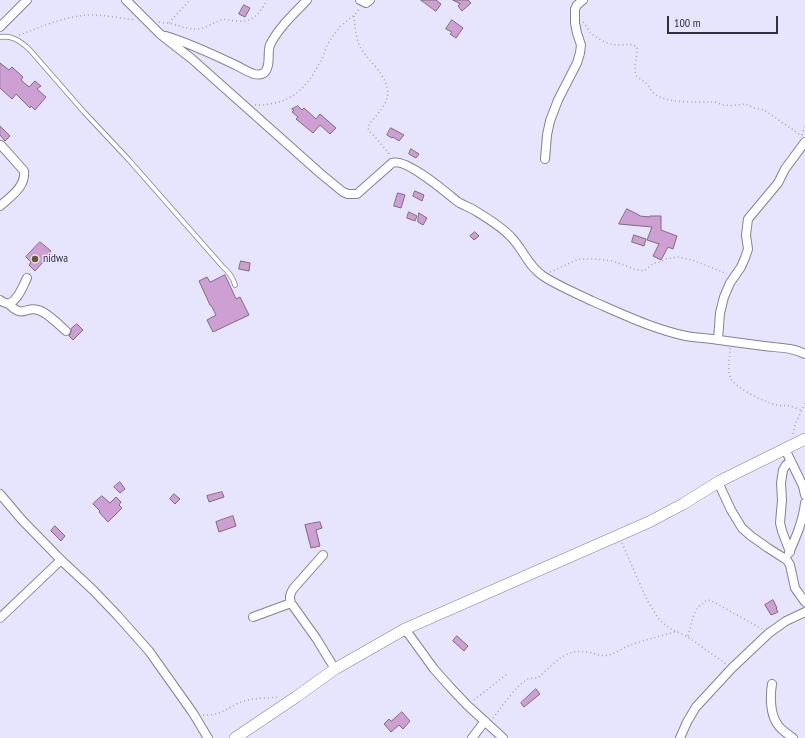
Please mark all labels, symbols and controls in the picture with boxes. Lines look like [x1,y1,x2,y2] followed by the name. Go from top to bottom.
[669,8,780,34] scale bar
[674,15,701,30] text: 100 m
[43,252,68,266] place label: nidwa
[30,254,40,264] marker: nidwa

